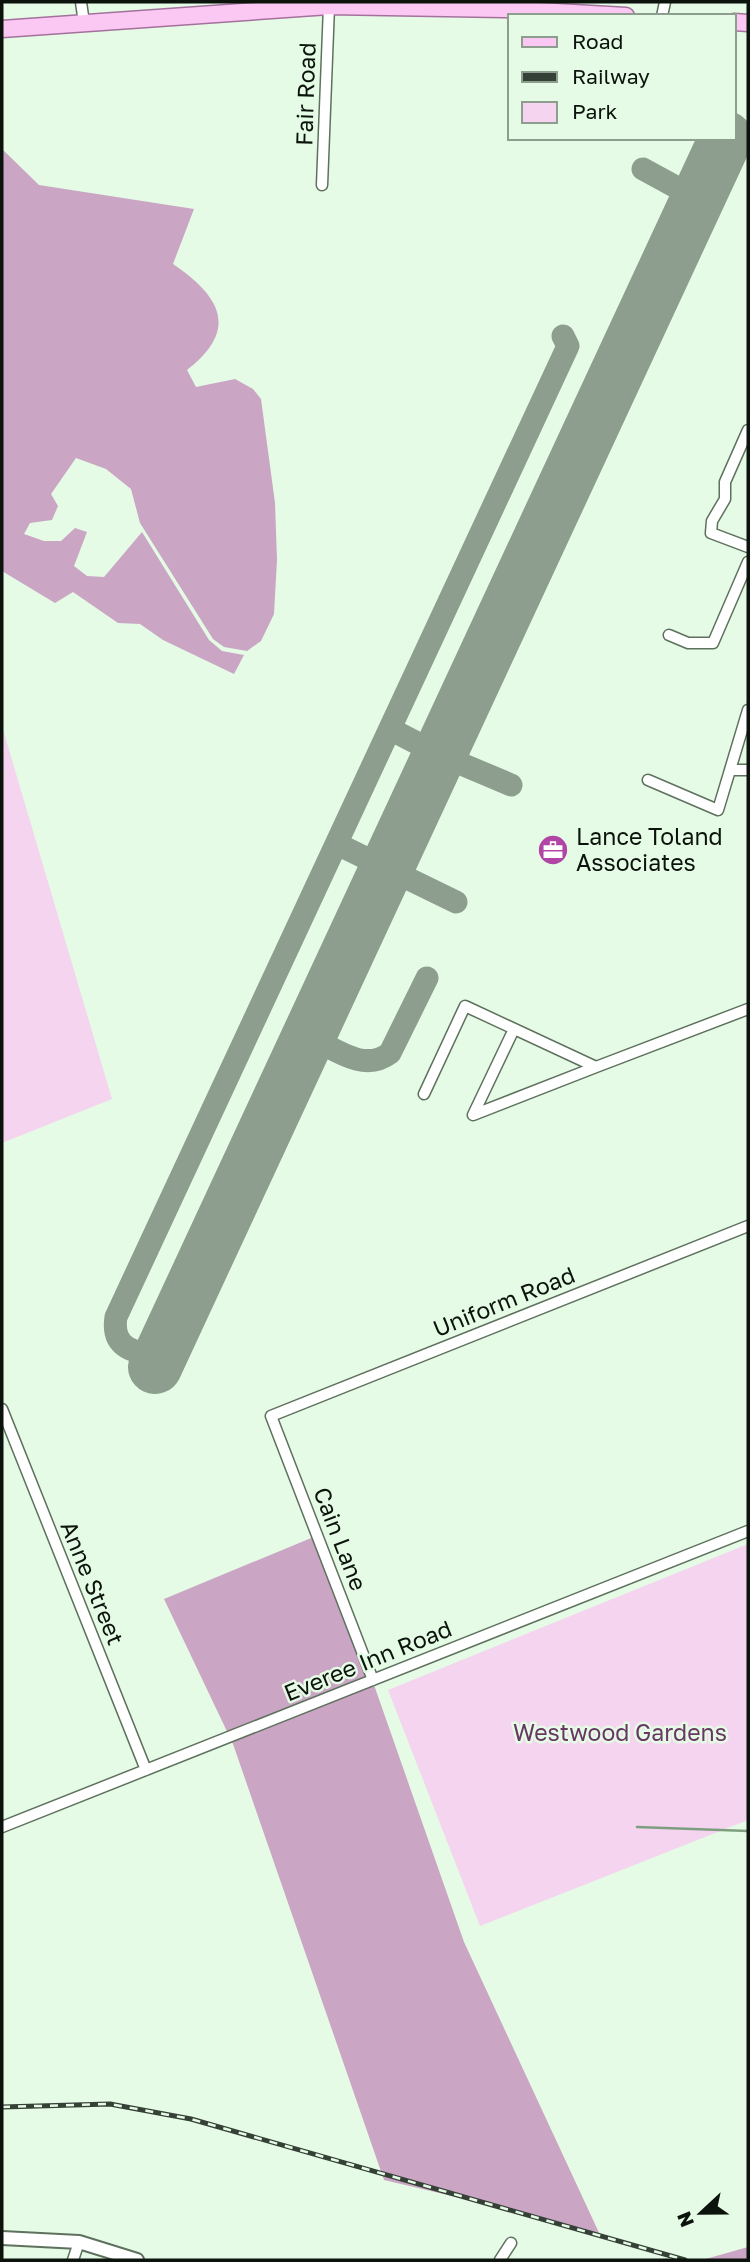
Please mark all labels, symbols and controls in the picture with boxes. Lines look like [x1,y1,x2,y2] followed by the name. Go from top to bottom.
[508,14,736,140] legend
[572,28,623,54] text: Road
[289,42,321,146] street label: Fair Road
[572,63,650,89] text: Railway
[572,98,618,124] text: Park
[576,822,723,876] place label: Lance Toland Associates
[536,833,570,867] office icon: Lance Toland Associates
[429,1260,579,1342] street label: Uniform Road
[308,1483,373,1594] street label: Cain Lane
[55,1517,130,1649] street label: Anne Street
[280,1614,456,1706] street label: Everee Inn Road
[513,1718,727,1746] park label: Westwood Gardens
[666,2178,736,2248] north arrow
[671,2209,698,2231] text: N

